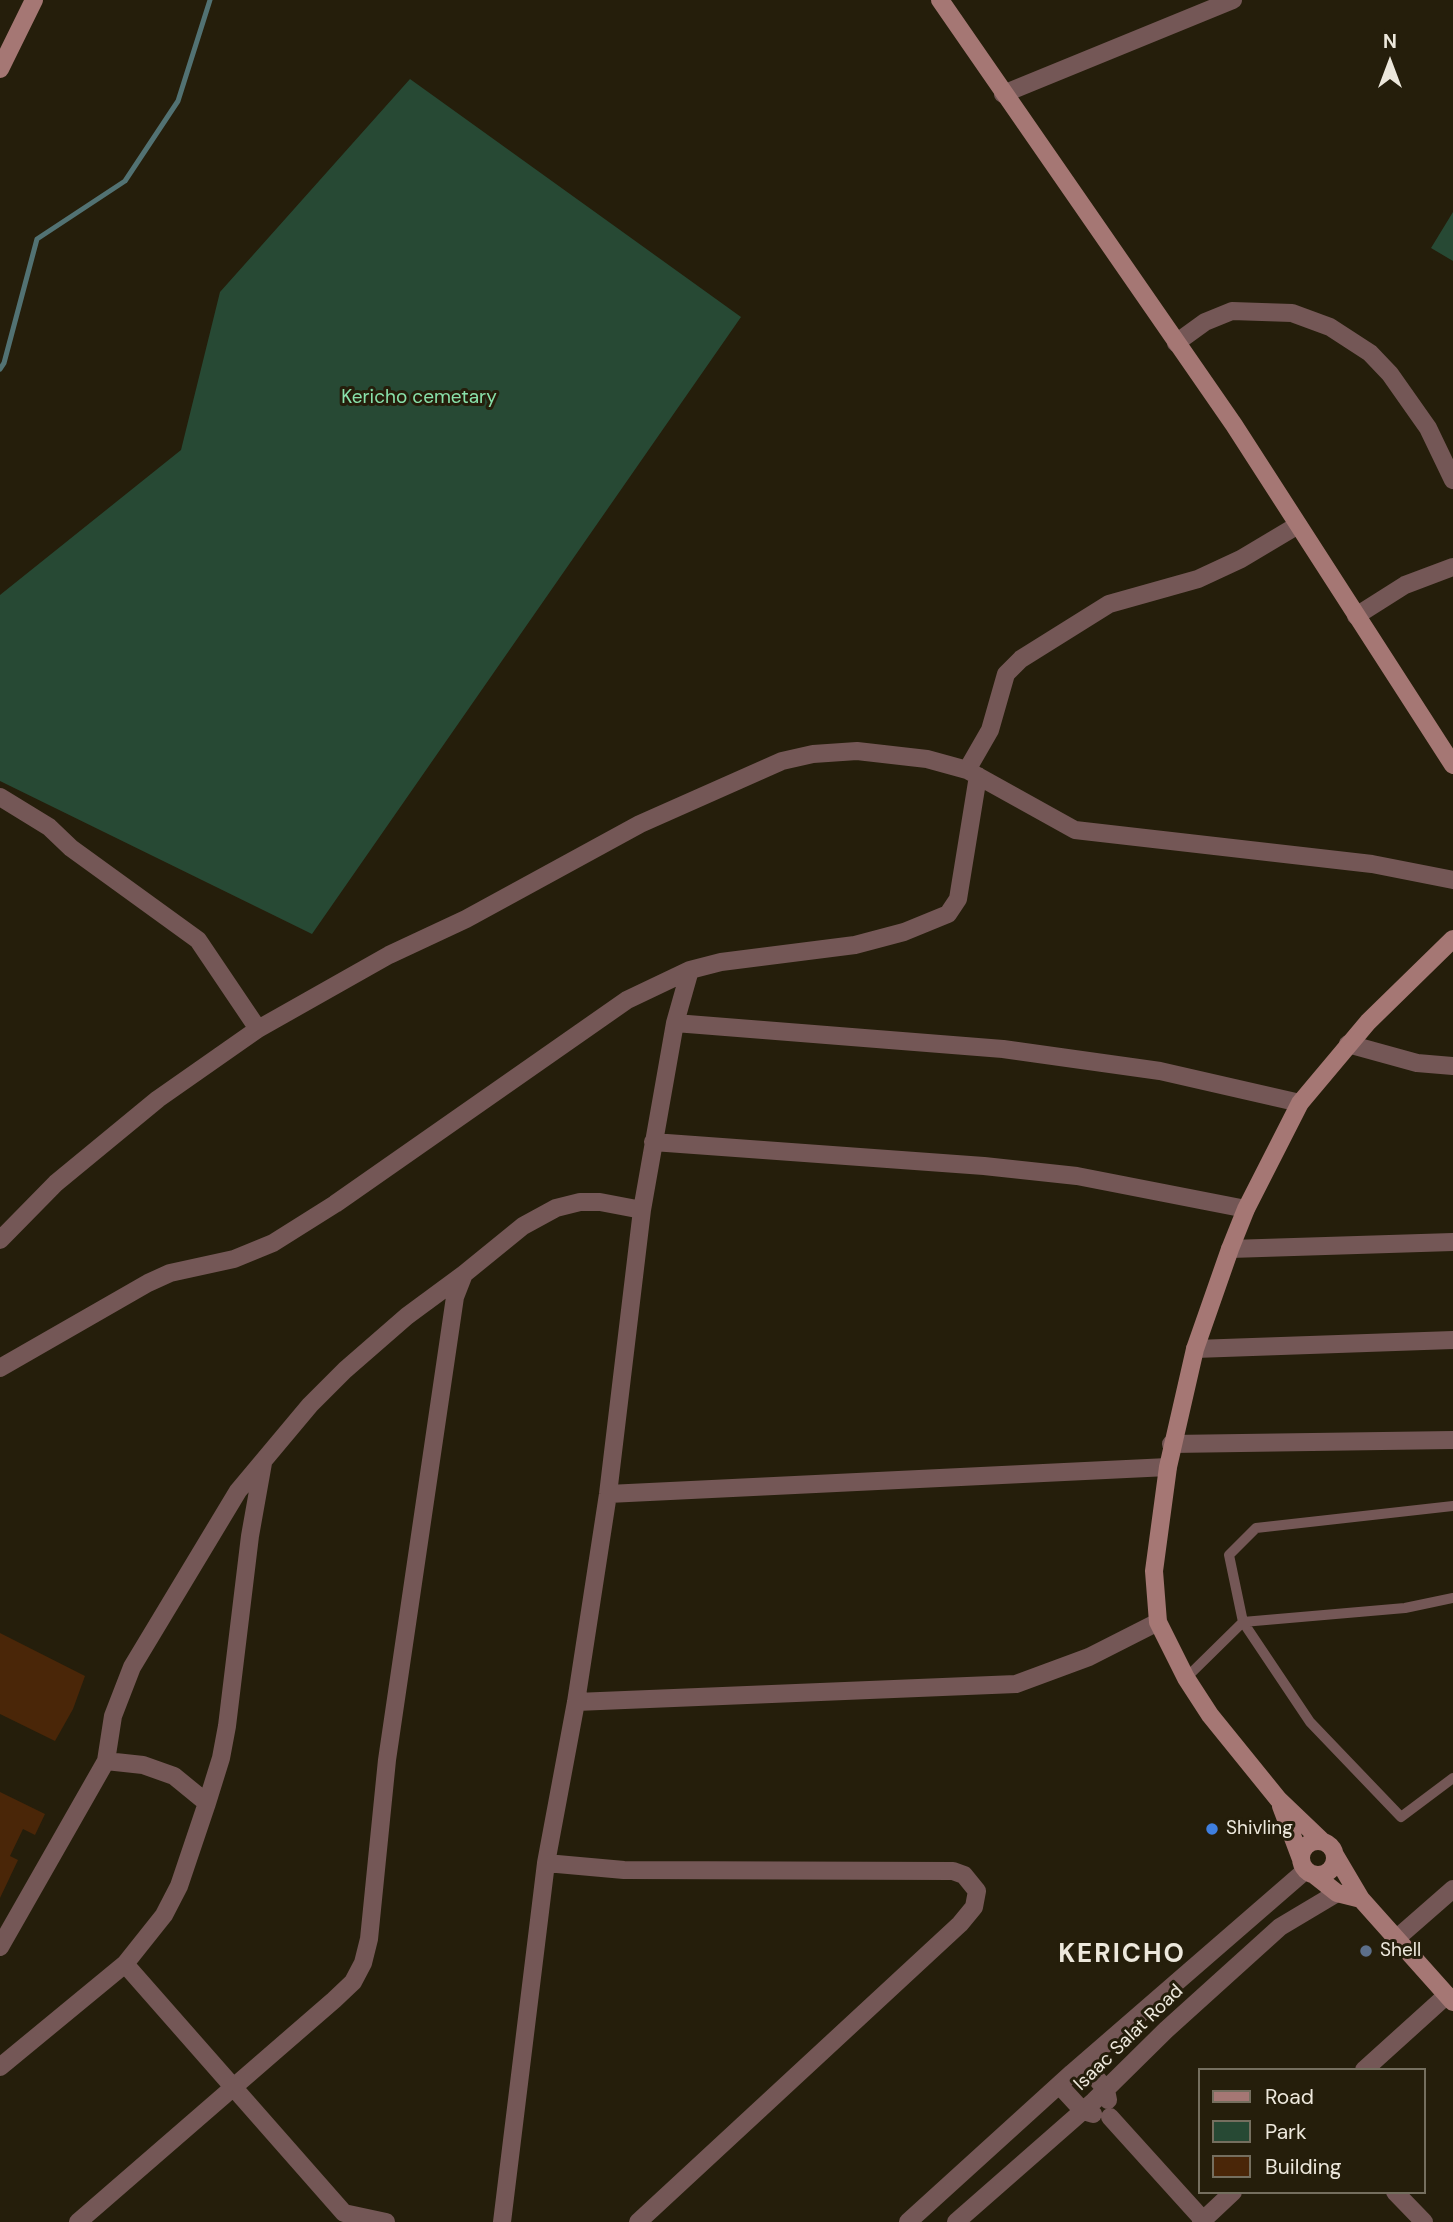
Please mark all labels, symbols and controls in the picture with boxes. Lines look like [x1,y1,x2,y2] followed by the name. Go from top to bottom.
[1355,28,1425,98] north arrow
[1383,29,1397,54] text: N
[341,387,497,409] park label: Kericho cemetary
[1226,1818,1293,1840] place label: Shivling
[1204,1821,1220,1837] marker: Shivling
[1059,1939,1185,1971] district label: KERICHO
[1380,1940,1421,1962] place label: Shell
[1358,1943,1374,1959] marker: Shell
[1070,1980,1188,2096] street label: Isaac Salat Road
[1198,2068,1425,2194] legend
[1265,2083,1314,2111] text: Road
[1265,2118,1306,2146] text: Park
[1265,2153,1341,2181] text: Building

